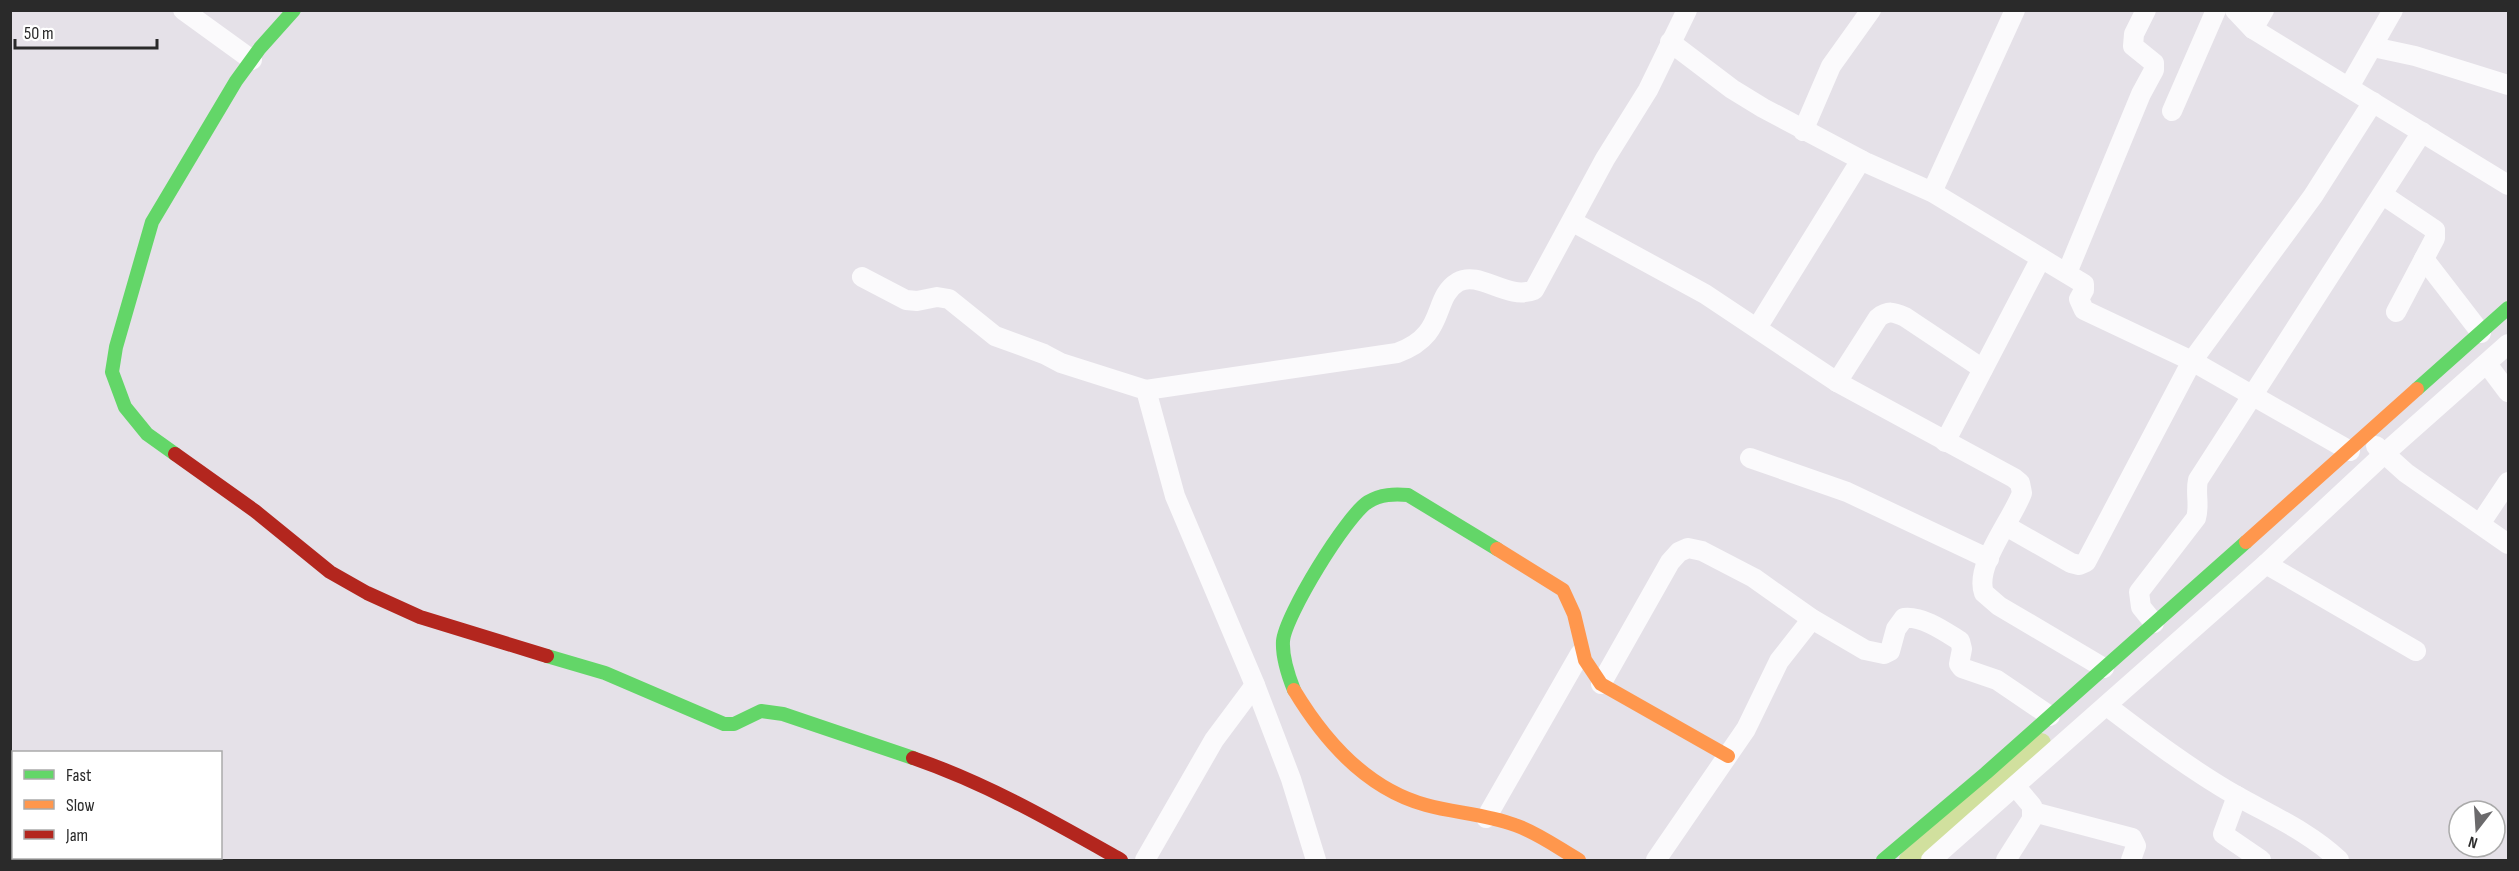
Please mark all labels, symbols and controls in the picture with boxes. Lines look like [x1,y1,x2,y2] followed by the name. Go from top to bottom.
[15,12,158,50] scale bar
[24,23,54,44] text: 50 m
[12,751,222,859] legend
[66,765,92,786] text: Fast
[66,795,95,816] text: Slow
[2447,799,2507,859] north arrow
[65,825,88,846] text: Jam
[2466,832,2480,852] text: N

